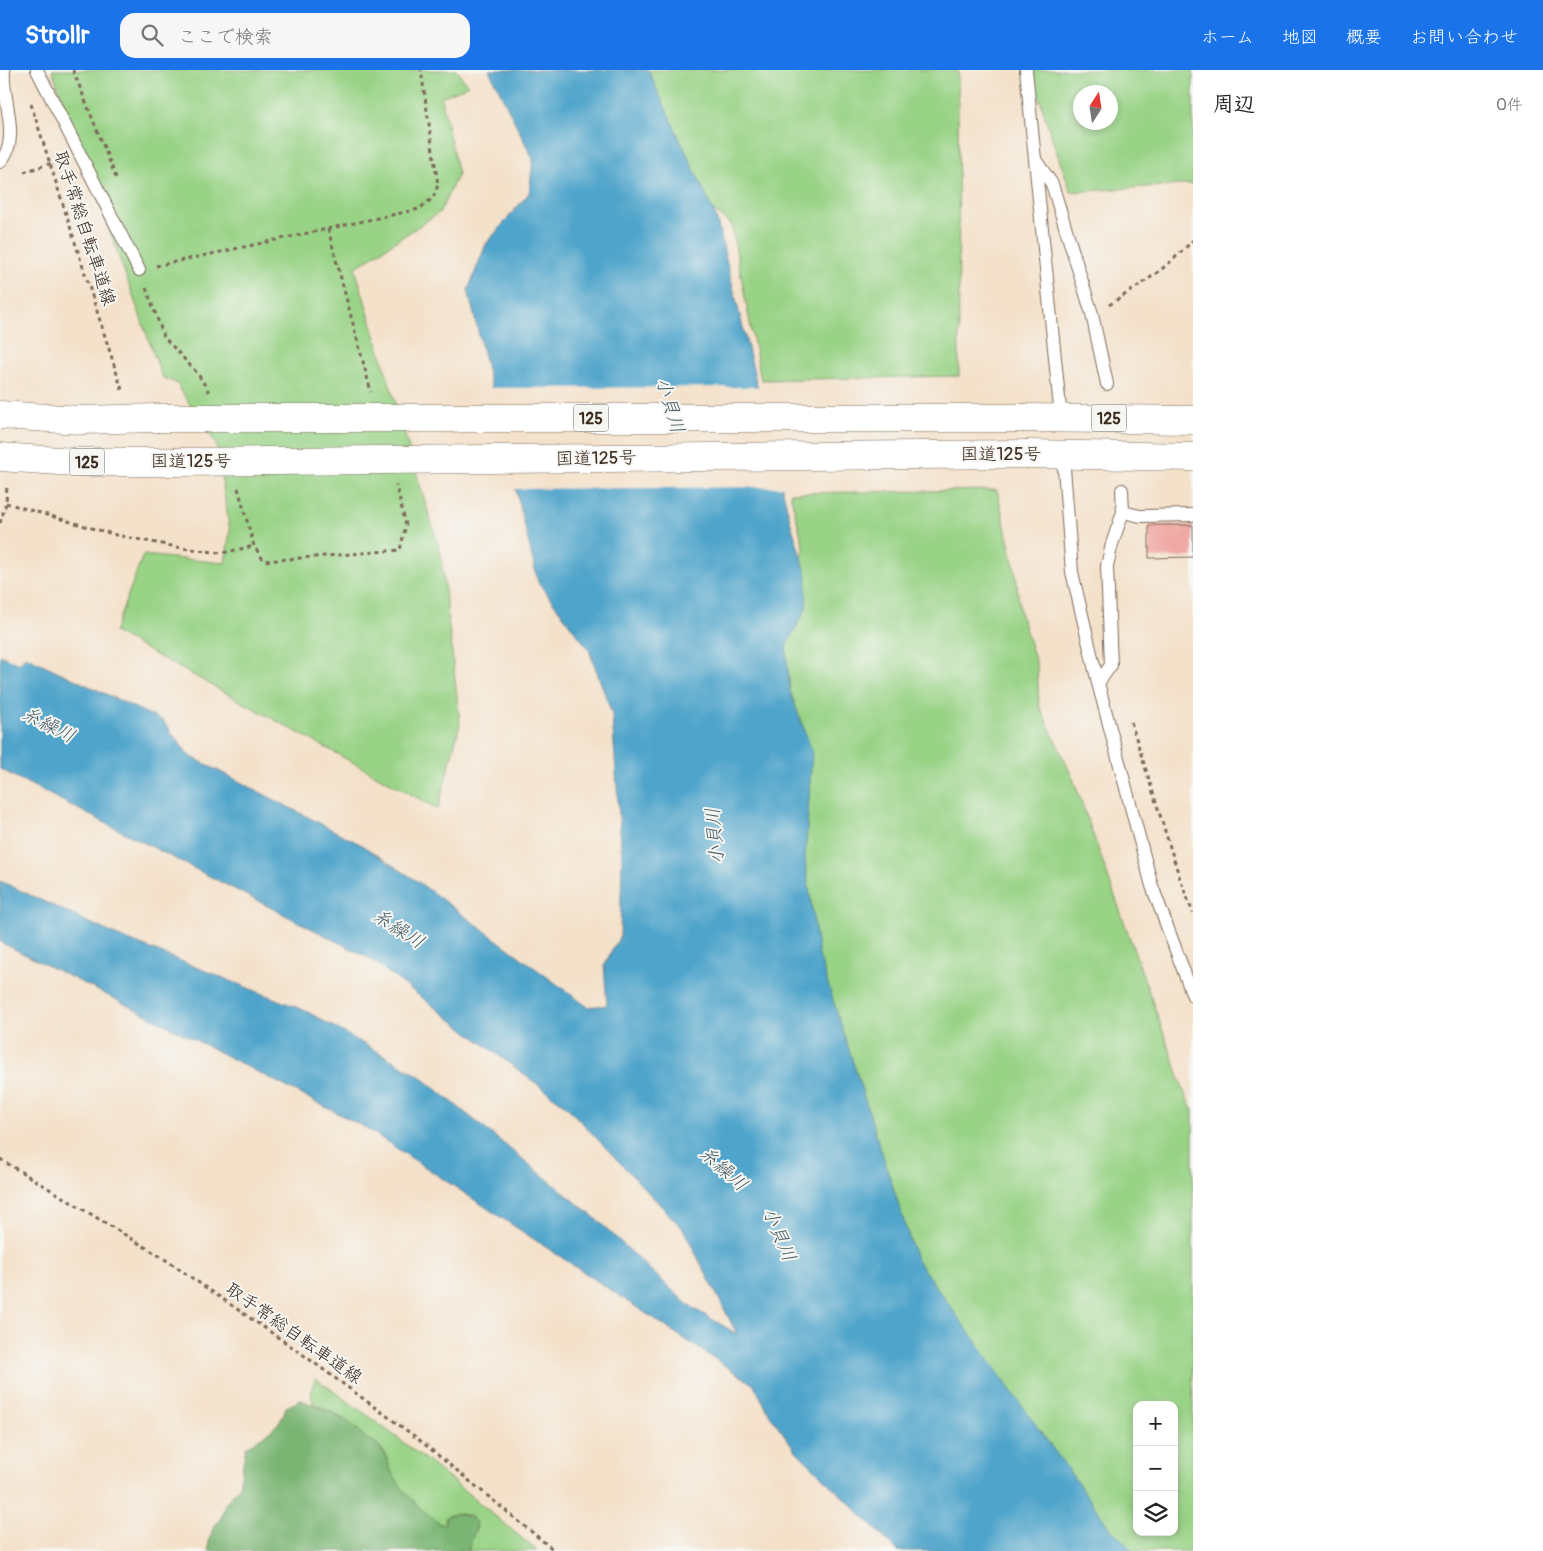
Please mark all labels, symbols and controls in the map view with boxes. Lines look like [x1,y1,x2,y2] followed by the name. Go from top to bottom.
[120,13,470,58] search box
[25,21,90,50] text: Strollr
[138,21,166,49] icon: search
[178,25,273,49] text: ここで検索
[1201,26,1254,49] text: ホーム
[1282,26,1318,49] text: 地図
[1346,26,1382,49] text: 概要
[1410,26,1518,49] text: お問い合わせ
[1073,85,1118,130] north arrow
[1213,91,1255,118] text: 周辺
[1496,95,1523,115] text: 0件
[49,148,120,309] street label: 取手常総自転車道線
[650,375,690,436] water label: 小貝川
[574,404,608,432] road number: 125
[1092,404,1126,432] road number: 125
[961,443,1041,466] street label: 国道125号
[555,446,637,471] street label: 国道125号
[70,448,104,476] road number: 125
[151,450,231,473] street label: 国道125号
[18,701,79,749] water label: 糸繰川
[701,806,729,865] water label: 小貝川
[368,903,429,954] water label: 糸繰川
[694,1141,753,1197] water label: 糸繰川
[757,1203,801,1265] water label: 小貝川
[221,1278,367,1389] street label: 取手常総自転車道線
[1133,1401,1178,1536] map controls
[1133,1401,1178,1446] button: +
[1133,1446,1178,1491] button: −
[1133,1491,1178,1536] button: layers

